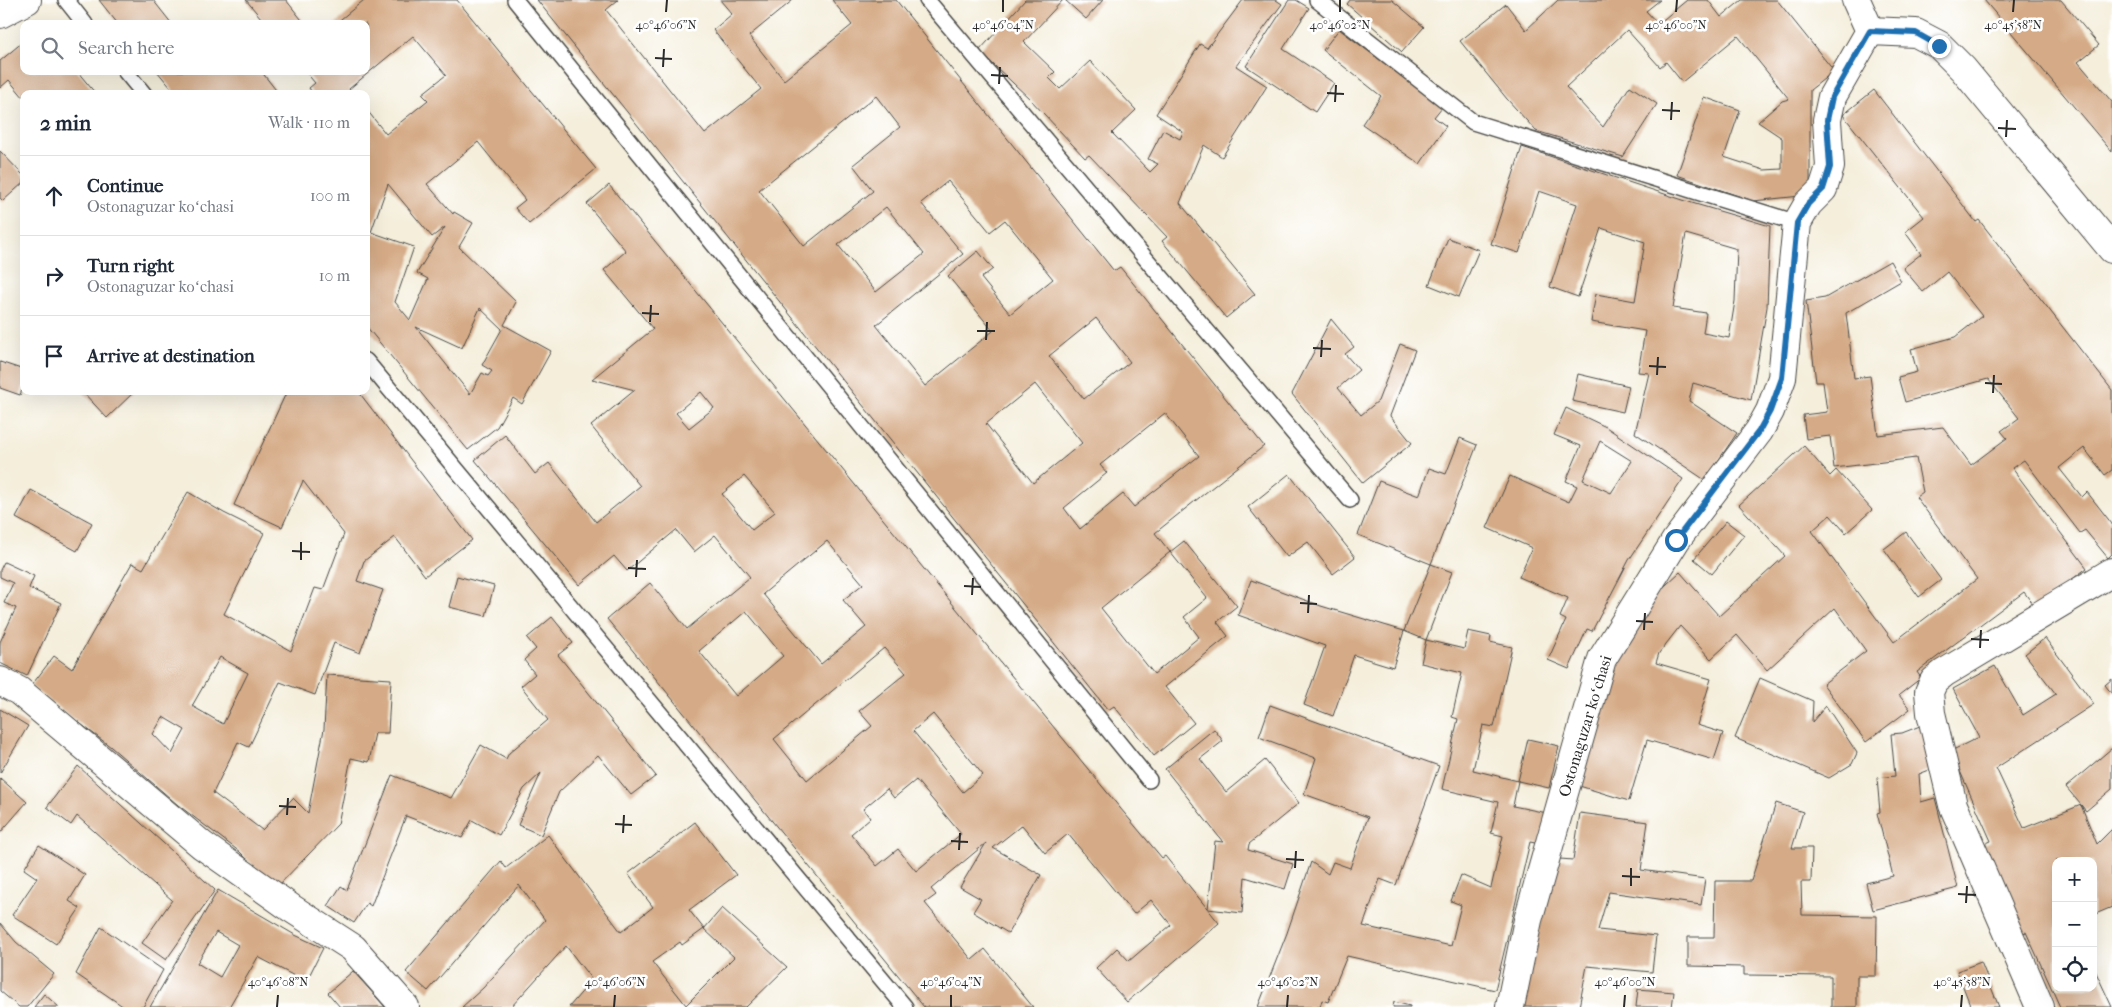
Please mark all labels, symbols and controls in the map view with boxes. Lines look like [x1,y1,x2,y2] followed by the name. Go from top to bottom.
[635,18,697,32] text: 40°46'06"N
[972,18,1034,32] text: 40°46'04"N
[1310,18,1370,32] text: 40°46'02"N
[1645,18,1707,32] text: 40°46'00"N
[1984,18,2042,32] text: 40°45'58"N
[20,20,370,75] search box
[38,34,66,62] icon: search
[1928,35,1951,58] route end
[78,37,174,59] text: Search here
[40,111,91,135] text: 2 min
[268,113,350,132] text: Walk · 110 m
[87,175,163,197] text: Continue
[40,182,68,210] icon: ahead
[310,186,350,205] text: 100 m
[87,197,234,216] text: Ostonaguzar koʻchasi
[87,255,174,277] text: Turn right
[40,262,68,290] icon: right
[319,266,350,285] text: 10 m
[87,277,234,296] text: Ostonaguzar koʻchasi
[40,342,68,370] icon: arrive
[87,345,255,367] text: Arrive at destination
[1665,529,1688,552] route start
[1554,653,1616,799] street label: Ostonaguzar koʻchasi
[2052,857,2097,992] map controls
[2052,857,2097,902] button: +
[2052,902,2097,947] button: −
[2052,947,2097,992] button: locate
[248,975,308,989] text: 40°46'08"N
[584,975,646,989] text: 40°46'06"N
[920,975,982,989] text: 40°46'04"N
[1258,975,1318,989] text: 40°46'02"N
[1594,975,1656,989] text: 40°46'00"N
[1933,975,1991,989] text: 40°45'58"N

